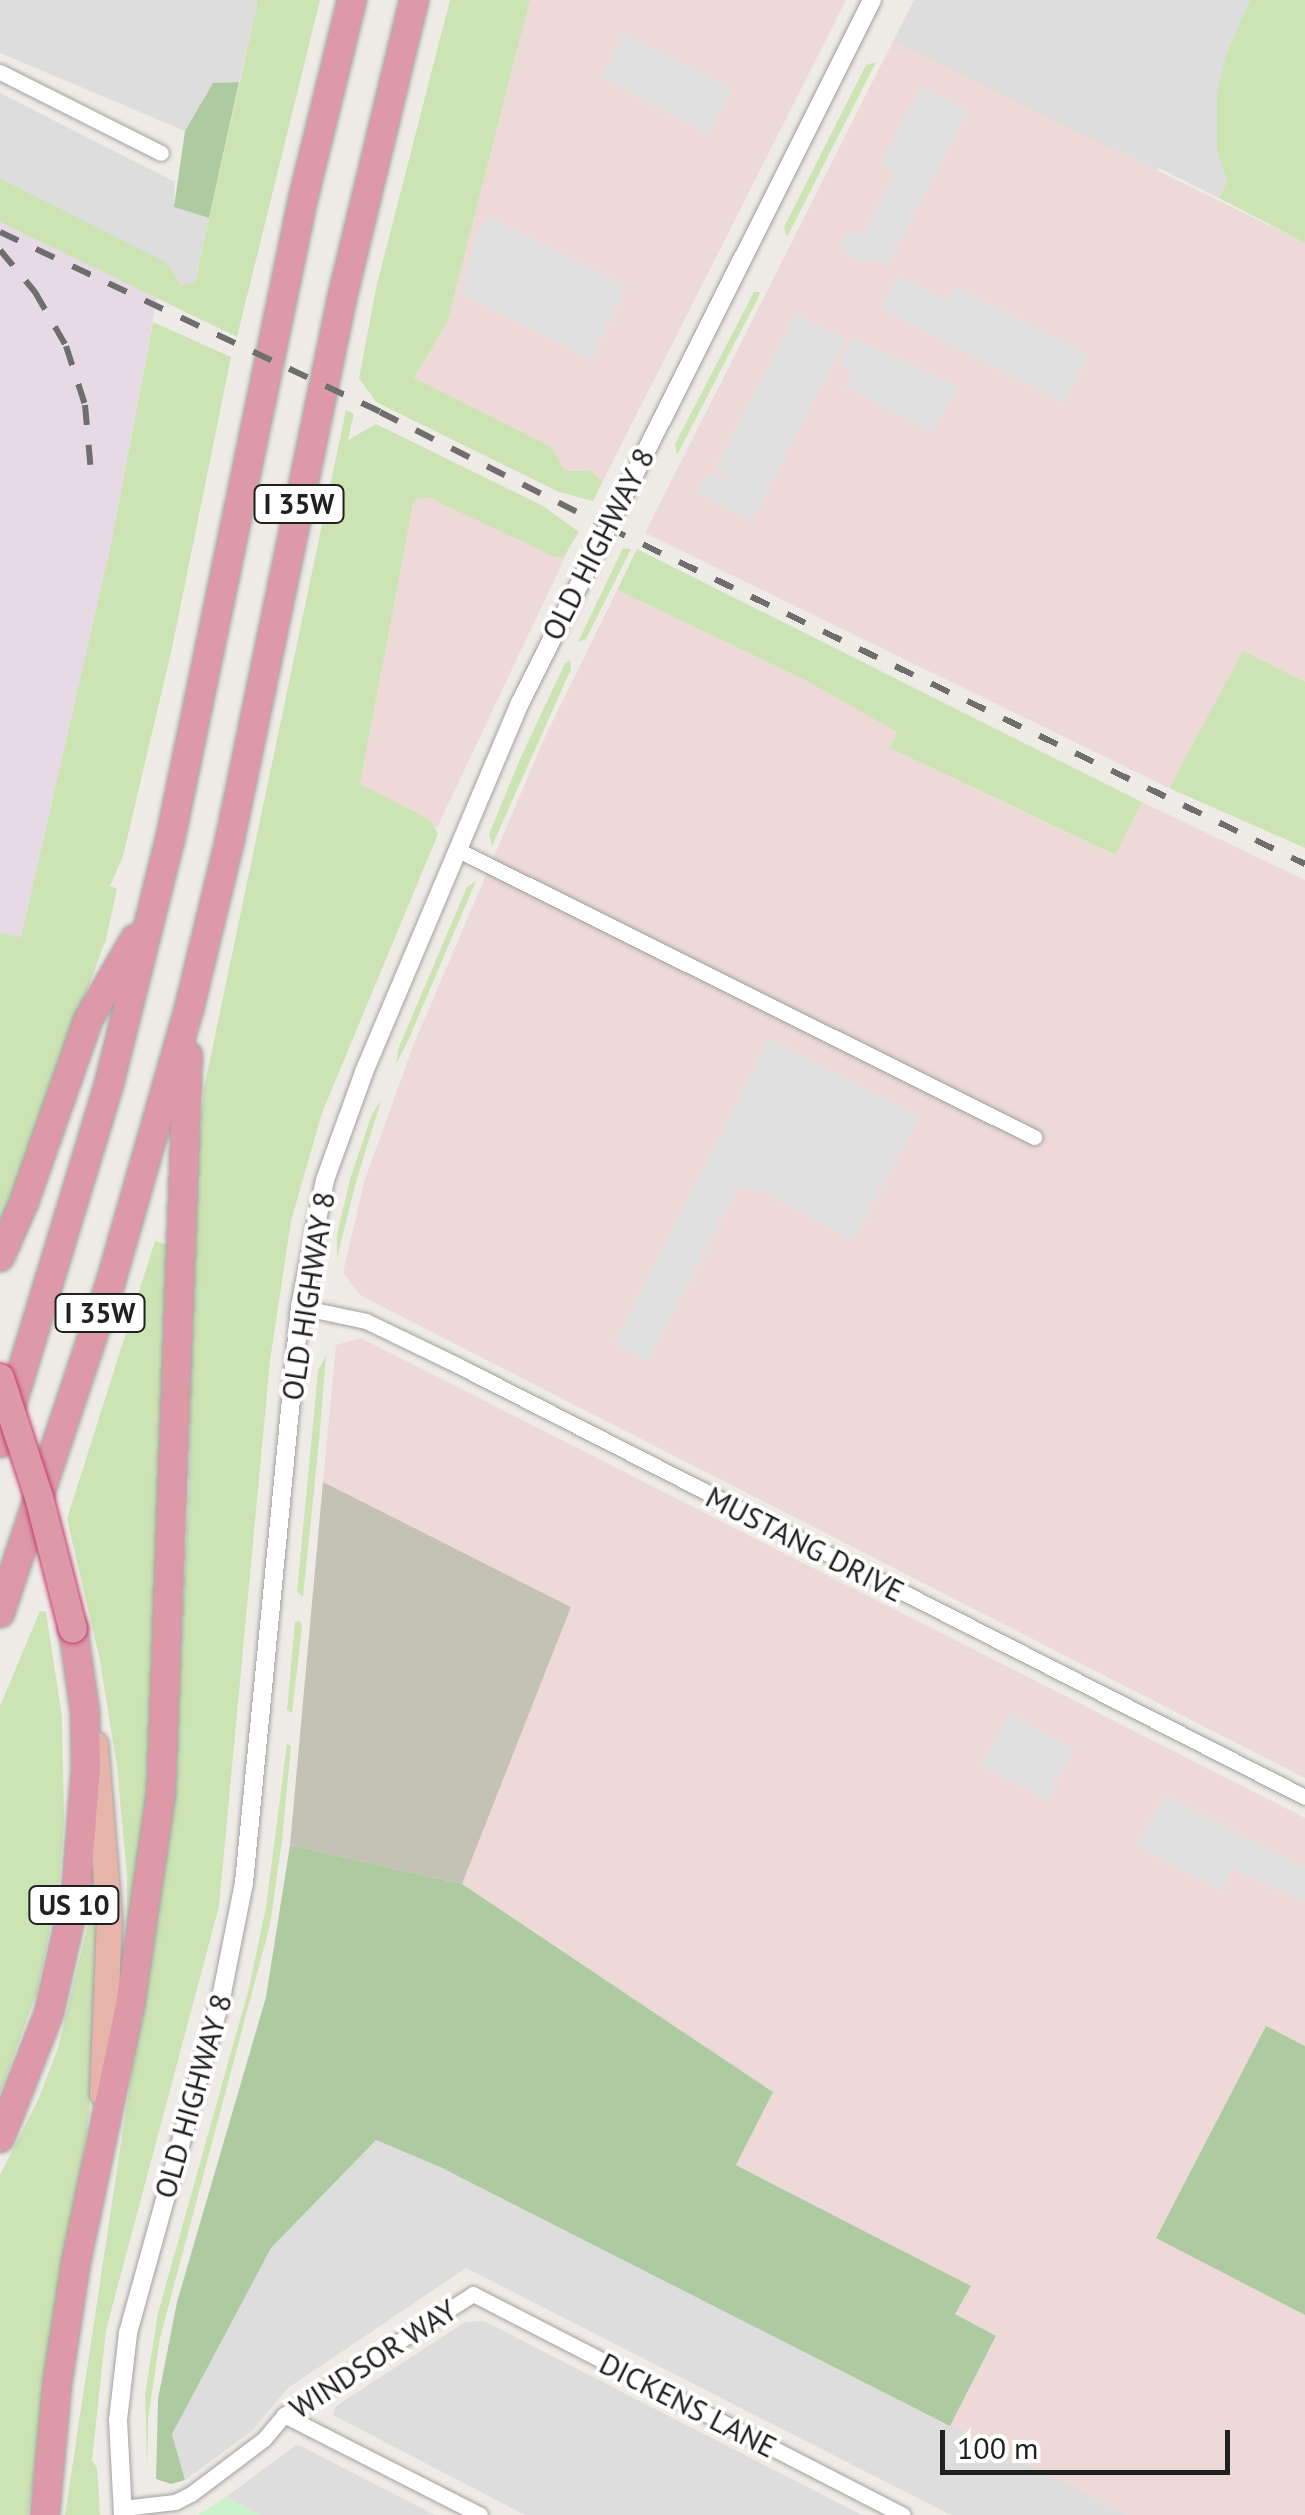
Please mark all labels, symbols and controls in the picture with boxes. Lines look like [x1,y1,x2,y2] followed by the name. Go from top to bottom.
[534,442,662,646] street label: OLD HIGHWAY 8
[252,481,346,527] road number: I 35W
[274,1189,342,1403] street label: OLD HIGHWAY 8
[52,1290,148,1336] road number: I 35W
[700,1479,910,1609] street label: MUSTANG DRIVE
[27,1882,122,1928] road number: US 10
[147,1989,239,2203] street label: OLD HIGHWAY 8
[283,2292,463,2426] street label: WINDSOR WAY
[594,2345,782,2465] street label: DICKENS LANE
[945,2410,1235,2472] scale bar
[957,2428,1038,2467] text: 100 m

